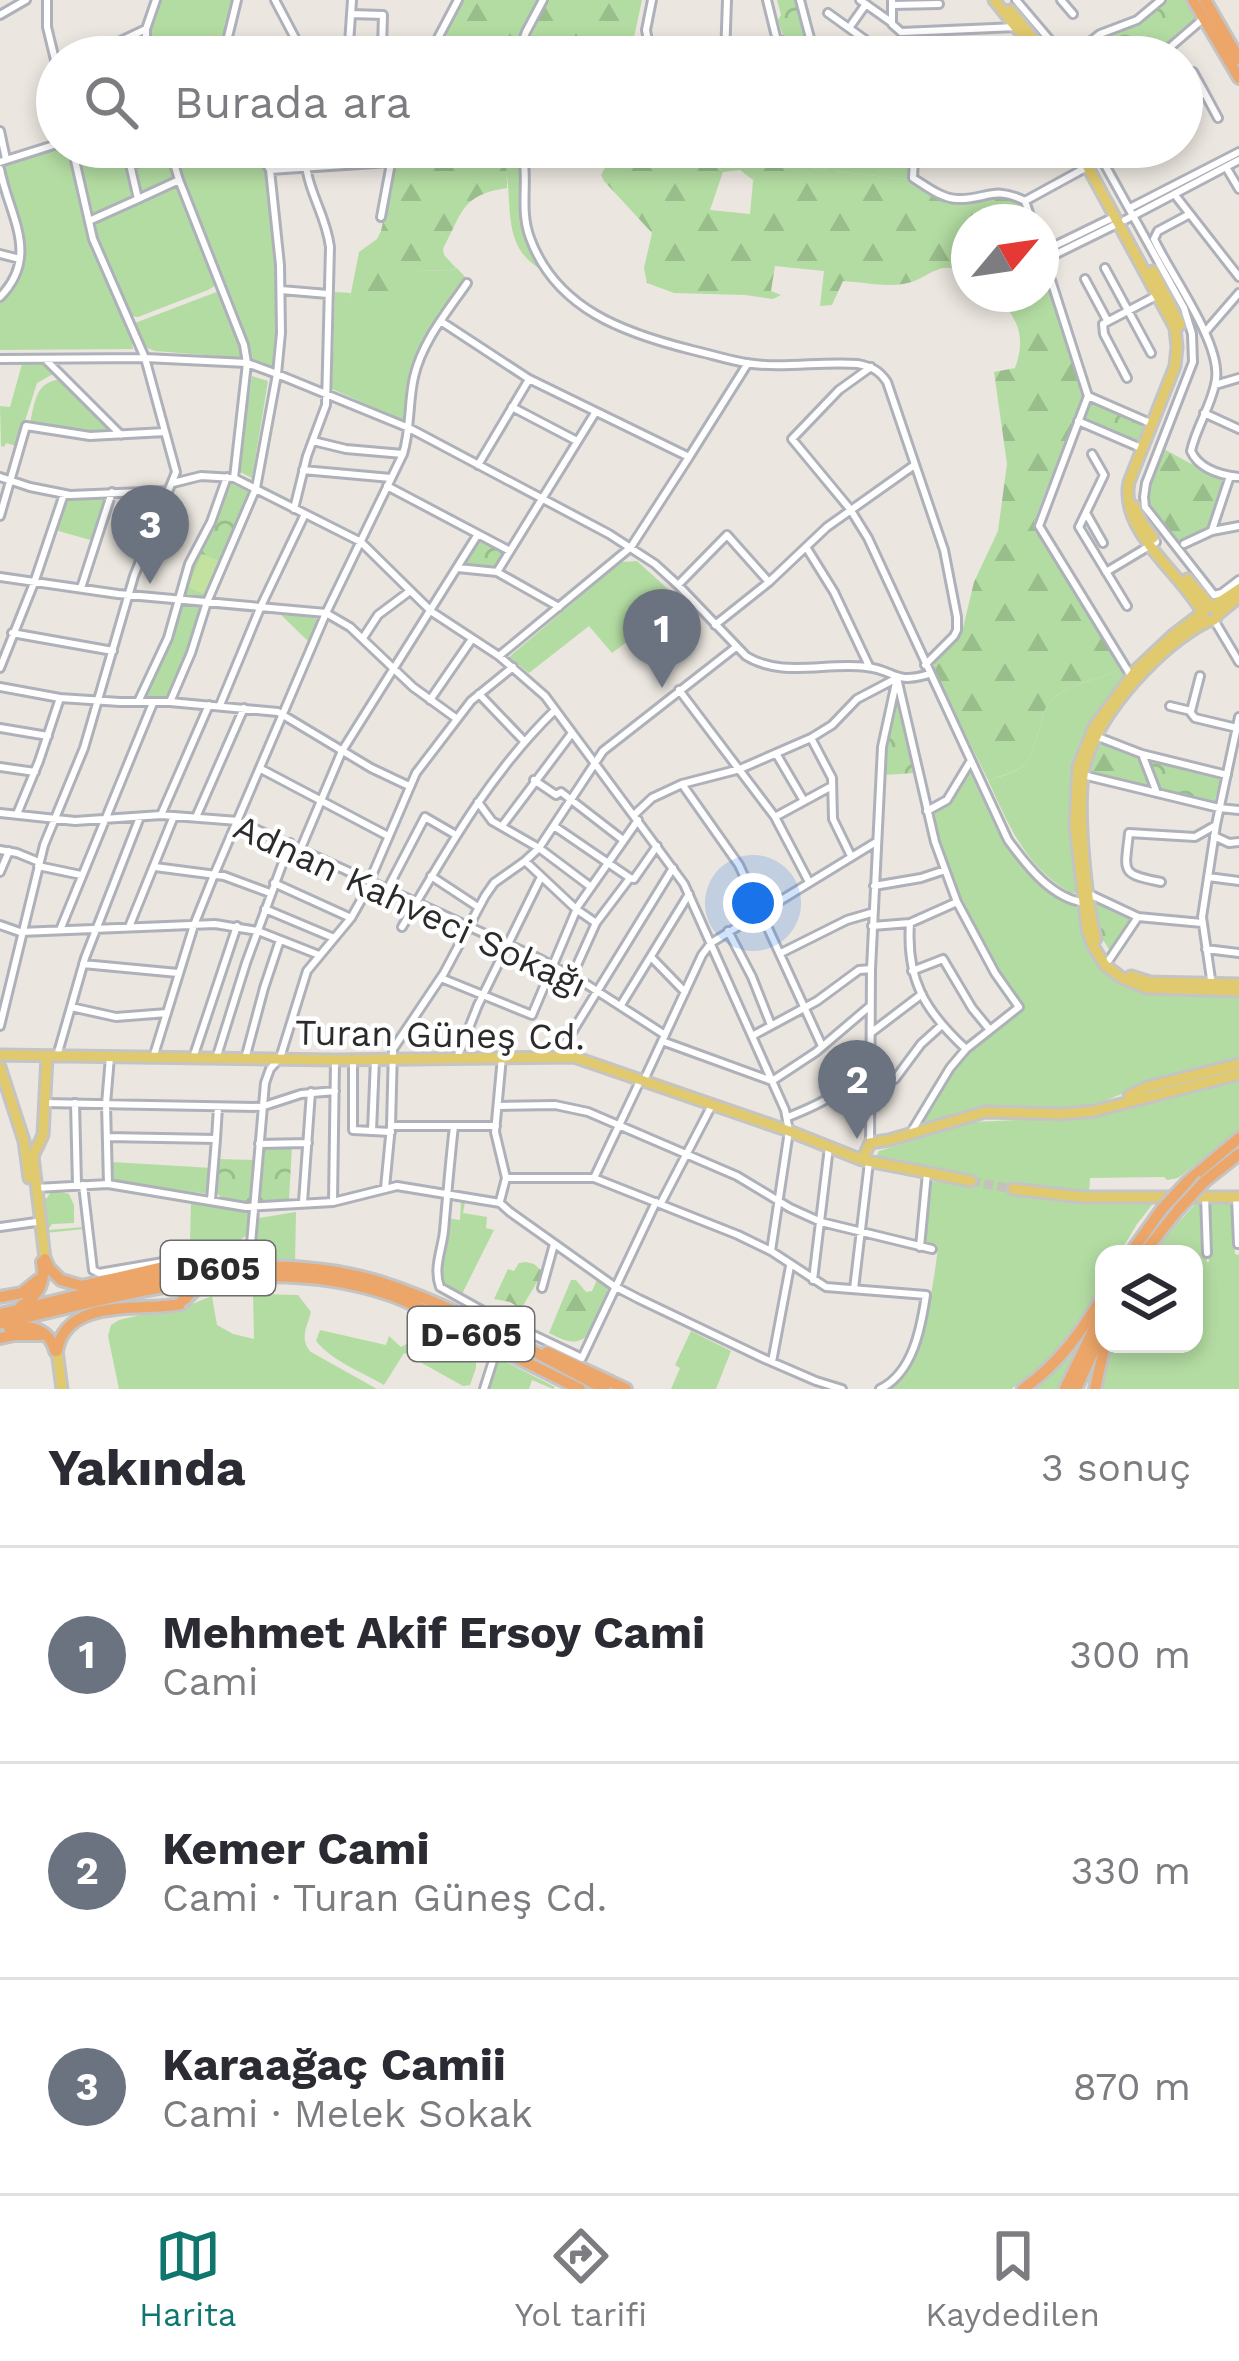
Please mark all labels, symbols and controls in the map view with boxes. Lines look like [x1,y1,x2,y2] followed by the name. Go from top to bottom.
[36,36,1203,168] search box
[78,69,144,135] icon: search
[174,76,411,129] text: Burada ara
[951,204,1059,312] north arrow
[111,485,189,584] pin: 3
[623,589,701,688] pin: 1
[227,806,593,1006] street label: Adnan Kahveci Sokağı
[723,873,783,933] your location
[295,1011,585,1059] street label: Turan Güneş Cd.
[818,1040,896,1139] pin: 2
[161,1241,275,1295] road number: D605
[1095,1245,1203,1353] map controls
[1095,1245,1203,1353] button: layers
[408,1307,534,1361] road number: D-605
[48,1438,245,1497] text: Yakında
[1041,1445,1191,1490] text: 3 sonuç
[162,1606,705,1659] text: Mehmet Akif Ersoy Cami
[79,1632,95,1677] text: 1
[1069,1632,1191,1677] text: 300 m
[162,1659,258,1704] text: Cami
[162,1822,429,1875] text: Kemer Cami
[75,1848,99,1893] text: 2
[1071,1848,1191,1893] text: 330 m
[162,1875,607,1920] text: Cami · Turan Güneş Cd.
[162,2038,506,2091] text: Karaağaç Camii
[75,2064,99,2109] text: 3
[1073,2064,1191,2109] text: 870 m
[162,2091,533,2136] text: Cami · Melek Sokak
[139,2223,237,2334] tab: Harita
[515,2223,647,2334] tab: Yol tarifi
[925,2223,1100,2334] tab: Kaydedilen

